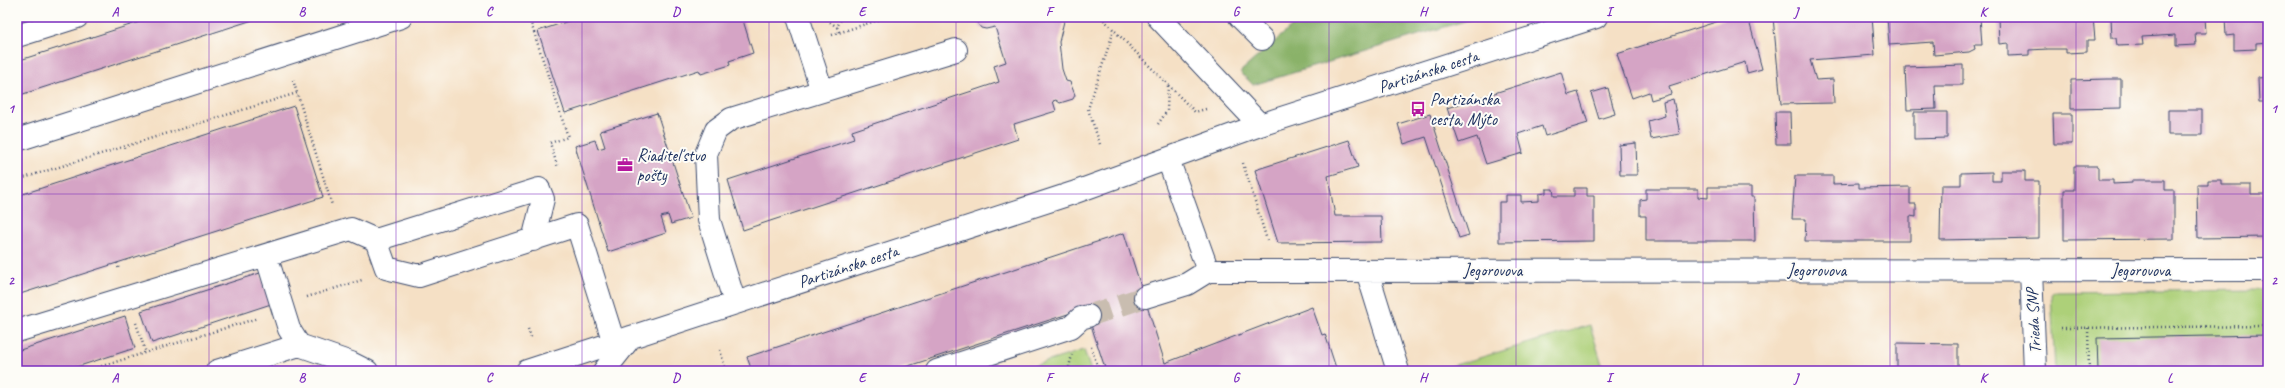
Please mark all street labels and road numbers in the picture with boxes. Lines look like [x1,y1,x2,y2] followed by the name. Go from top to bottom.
[1376,45,1483,97] street label: Partizánska cesta
[796,240,903,292] street label: Partizánska cesta
[1463,260,1524,281] street label: Jegorovova
[1787,260,1848,281] street label: Jegorovova
[2111,260,2172,281] street label: Jegorovova
[2021,285,2046,354] street label: Trieda SNP

